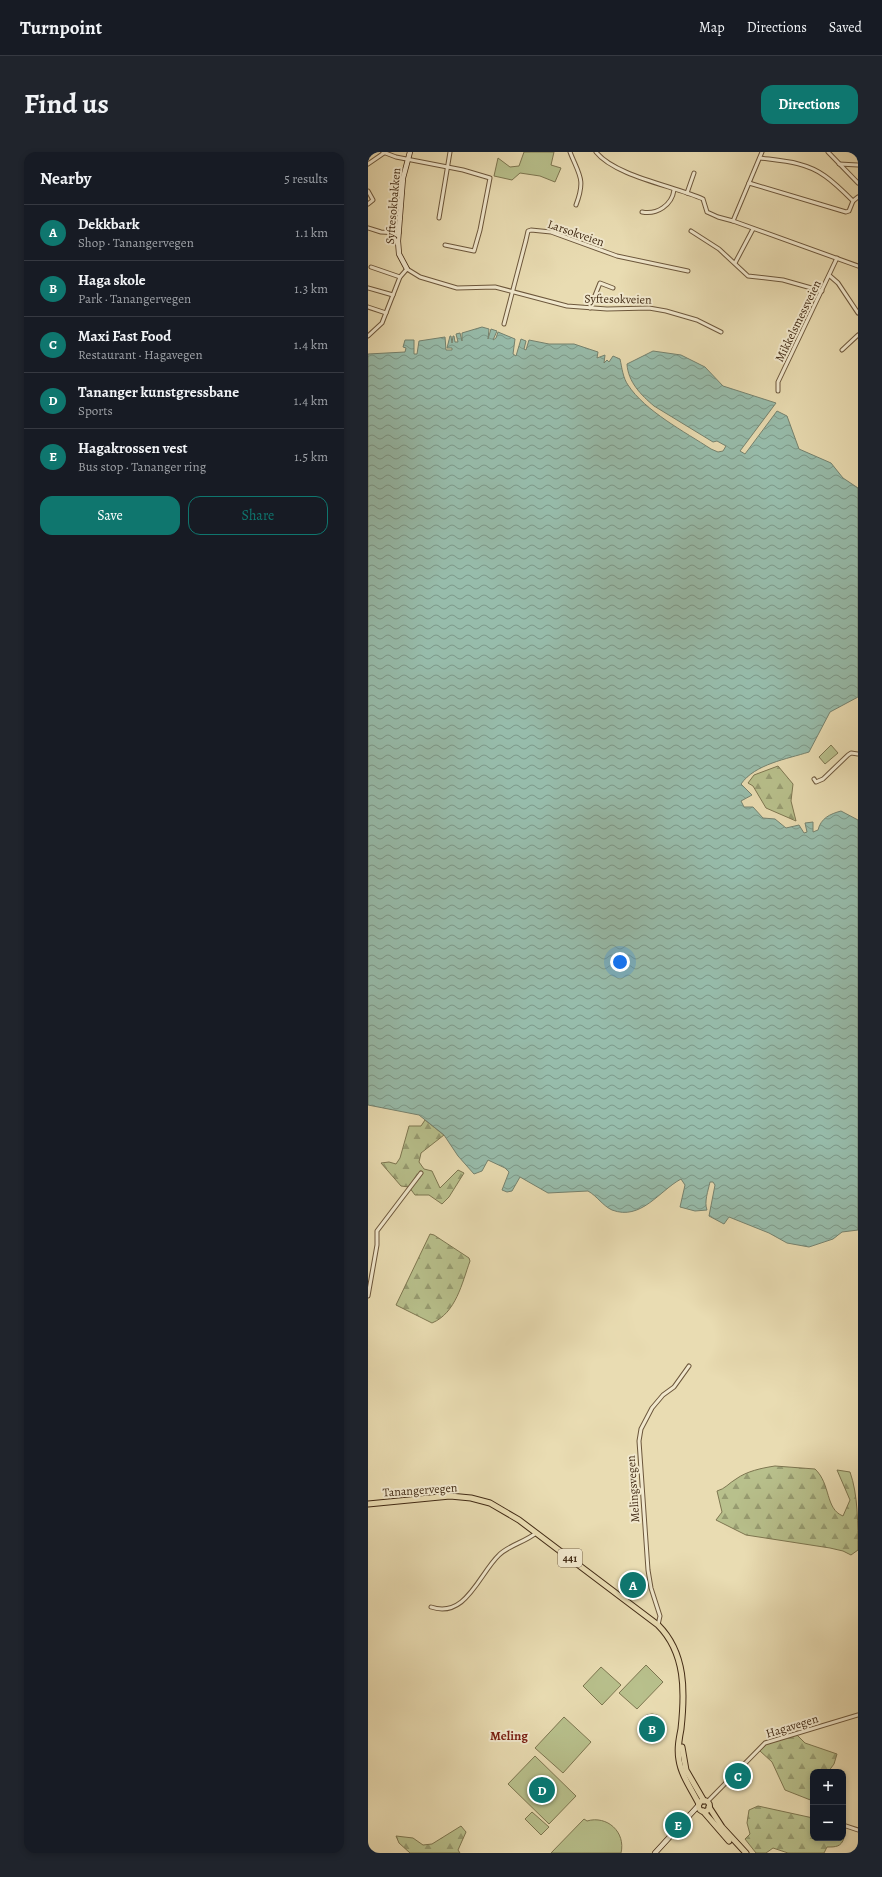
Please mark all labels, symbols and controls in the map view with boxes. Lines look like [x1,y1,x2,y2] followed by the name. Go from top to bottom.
[20,15,102,41] text: Turnpoint
[699,18,725,37] text: Map
[747,18,807,37] text: Directions
[829,18,862,37] text: Saved
[24,85,109,123] text: Find us
[761,85,858,124] button: Directions
[40,167,91,190] text: Nearby
[382,167,404,245] street label: Syftesokbakken
[284,170,328,187] text: 5 results
[78,214,139,234] text: Dekkbark
[546,216,607,250] street label: Larsokveien
[49,224,57,241] text: A
[295,224,328,241] text: 1.1 km
[78,234,194,251] text: Shop · Tanangervegen
[78,270,146,290] text: Haga skole
[771,277,825,365] street label: Mikkelsmessveien
[49,280,57,297] text: B
[294,280,328,297] text: 1.3 km
[78,290,191,307] text: Park · Tanangervegen
[584,290,652,308] street label: Syftesokveien
[78,326,171,346] text: Maxi Fast Food
[49,336,57,353] text: C
[294,336,328,353] text: 1.4 km
[78,346,203,363] text: Restaurant · Hagavegen
[78,382,239,402] text: Tananger kunstgressbane
[48,392,58,409] text: D
[294,392,328,409] text: 1.4 km
[78,402,113,419] text: Sports
[78,438,187,458] text: Hagakrossen vest
[49,448,57,465] text: E
[294,448,328,465] text: 1.5 km
[78,458,206,475] text: Bus stop · Tananger ring
[40,496,180,535] button: Save
[188,496,328,535] button: Share
[610,952,630,972] your location
[623,1454,643,1523] street label: Melingsvegen
[382,1479,458,1501] street label: Tanangervegen
[558,1549,582,1567] road number: 441
[620,1570,646,1600] pin: A
[764,1710,821,1742] street label: Hagavegen
[639,1714,665,1744] pin: B
[490,1727,528,1744] district label: Meling
[725,1761,751,1791] pin: C
[810,1769,846,1841] map controls
[810,1769,846,1805] button: +
[529,1775,555,1805] pin: D
[810,1805,846,1841] button: −
[665,1810,691,1840] pin: E

